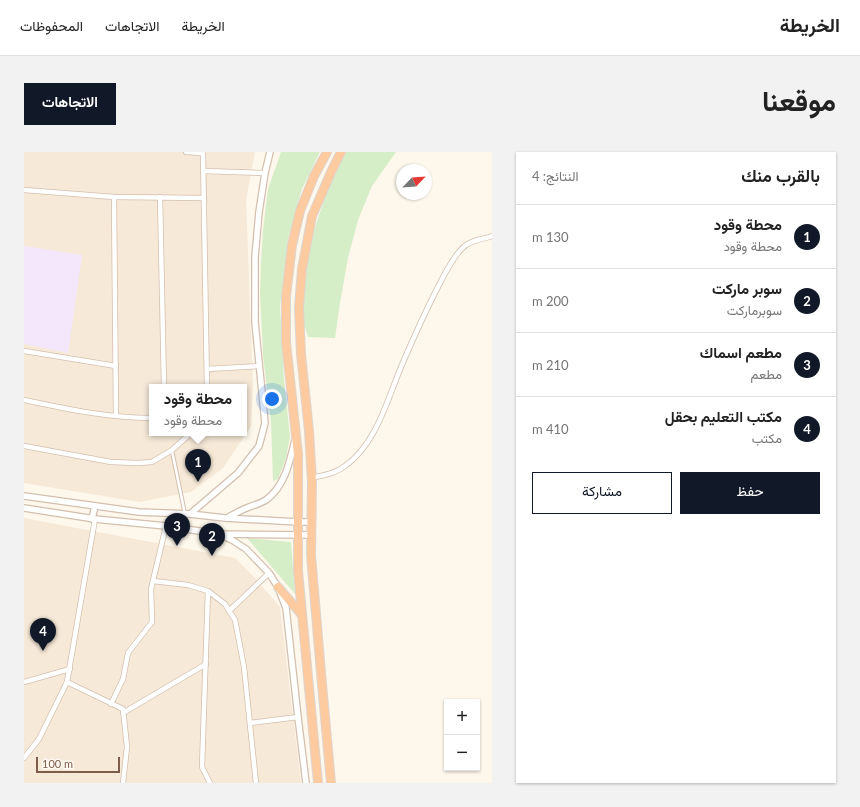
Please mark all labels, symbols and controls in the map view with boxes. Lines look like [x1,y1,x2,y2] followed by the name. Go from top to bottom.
[780,13,840,36] text: الخريطة
[20,17,83,34] text: المحفوظات
[105,17,159,34] text: الاتجاهات
[181,17,225,34] text: الخريطة
[24,83,116,125] button: الاتجاهات
[762,83,836,117] text: موقعنا
[396,164,432,200] north arrow
[741,165,820,186] text: بالقرب منك
[532,168,579,184] text: النتائج: 4
[714,215,782,233] text: محطة وقود
[532,229,569,245] text: 130 m
[803,229,811,245] text: 1
[724,238,782,254] text: محطة وقود
[712,279,782,297] text: سوبر ماركت
[532,293,569,309] text: 200 m
[803,293,811,309] text: 2
[727,302,782,318] text: سوبرماركت
[700,343,782,361] text: مطعم اسماك
[532,357,569,373] text: 210 m
[803,357,811,373] text: 3
[751,366,782,382] text: مطعم
[149,384,247,436] popup
[164,389,232,407] text: محطة وقود
[262,389,282,409] your location
[665,407,782,425] text: مكتب التعليم بحقل
[164,412,222,428] text: محطة وقود
[532,421,569,437] text: 410 m
[803,421,811,437] text: 4
[752,430,782,446] text: مكتب
[185,449,211,482] pin: 1
[532,472,672,514] button: مشاركة
[680,472,820,514] button: حفظ
[164,513,190,546] pin: 3
[199,523,225,556] pin: 2
[30,618,56,651] pin: 4
[444,699,480,771] map controls
[444,699,480,735] button: +
[444,735,480,771] button: −
[36,755,120,774] scale bar
[42,757,73,770] text: 100 m

